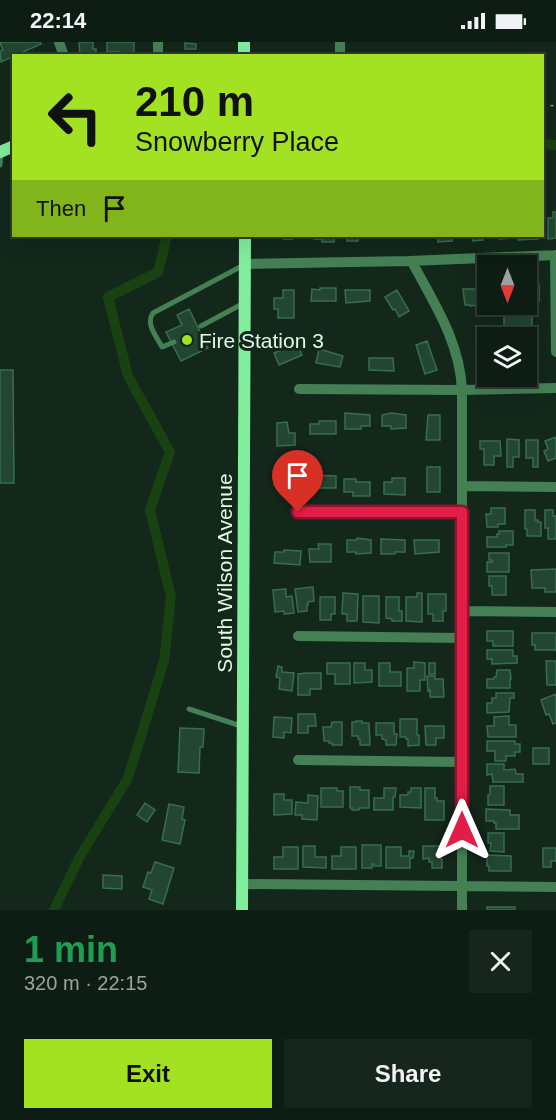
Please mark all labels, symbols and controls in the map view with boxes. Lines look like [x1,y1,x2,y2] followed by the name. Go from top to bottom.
[30,8,86,33] text: 22:14
[36,78,114,156] icon: left
[135,78,254,125] text: 210 m
[135,127,339,157] text: Snowberry Place
[98,192,131,225] icon: arrive
[36,196,86,221] text: Then
[477,255,537,315] north arrow
[477,255,537,387] map controls
[477,327,537,387] button: layers
[199,329,324,352] place label: Fire Station 3
[180,333,194,347] marker: Fire Station 3
[272,450,323,512] pin
[281,459,314,492] icon: arrive
[213,473,236,673] street label: South Wilson Avenue
[430,798,494,862] position arrow
[24,929,118,970] text: 1 min
[469,930,532,993] button: close
[24,972,147,994] text: 320 m · 22:15
[24,1039,272,1108] button: Exit
[284,1039,532,1108] button: Share

